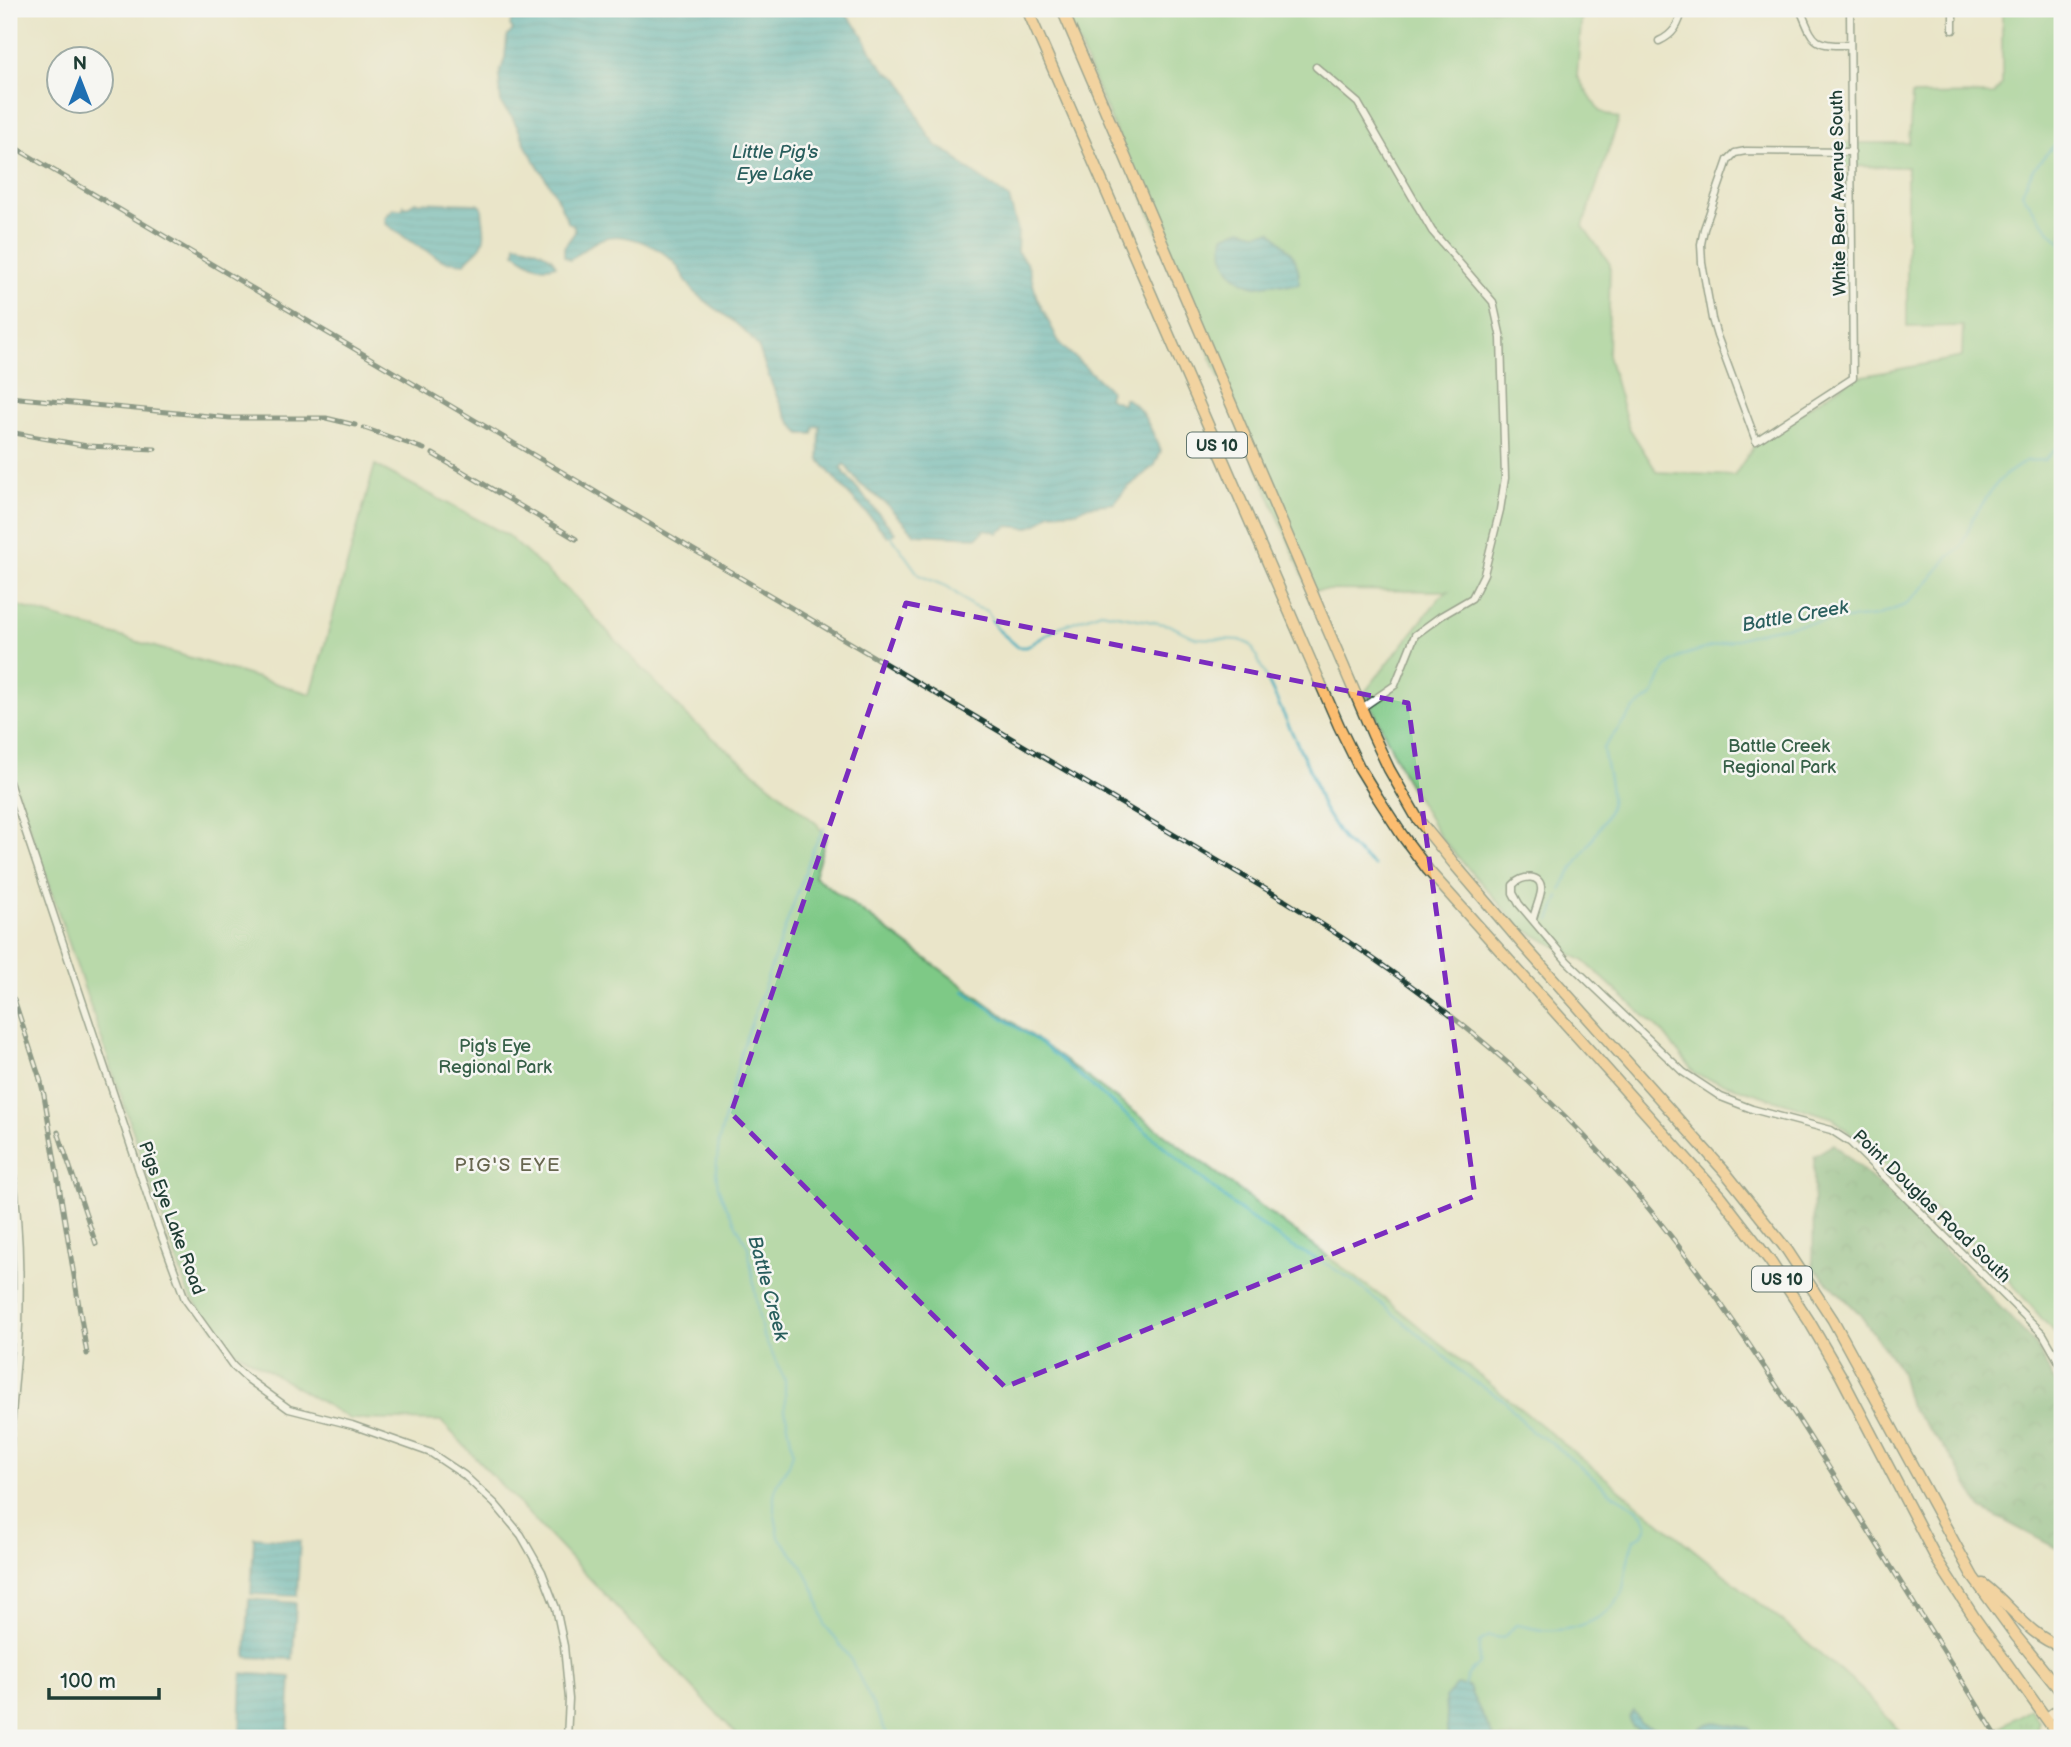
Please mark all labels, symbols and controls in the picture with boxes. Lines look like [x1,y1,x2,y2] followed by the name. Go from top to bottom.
[46,46,116,116] north arrow
[73,53,87,76] text: N
[1826,90,1851,296] street label: White Bear Avenue South
[732,141,819,186] water label: Little Pig's Eye Lake
[1187,432,1247,458] road number: US 10
[1740,596,1851,637] water label: Battle Creek
[1722,736,1836,778] park label: Battle Creek Regional Park
[438,1036,552,1078] park label: Pig's Eye Regional Park
[1848,1125,2015,1287] street label: Point Douglas Road South
[134,1139,209,1298] street label: Pigs Eye Lake Road
[454,1154,562,1177] district label: PIG'S EYE
[743,1233,793,1344] water label: Battle Creek
[1752,1266,1812,1292] road number: US 10
[49,1656,159,1700] scale bar
[60,1669,116,1694] text: 100 m

